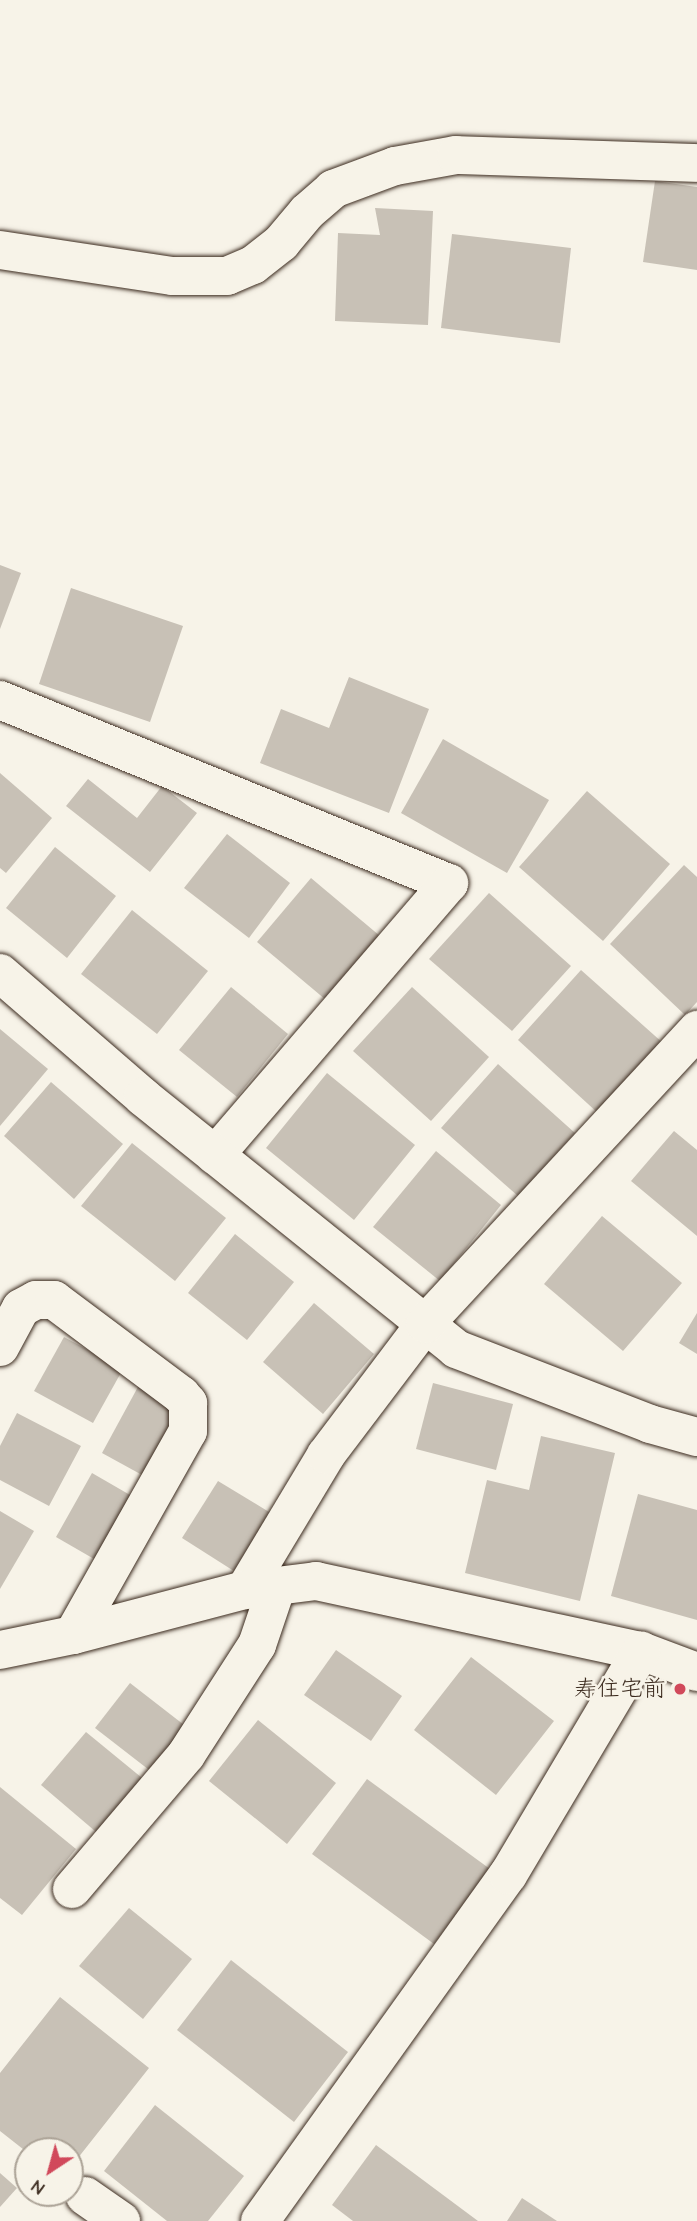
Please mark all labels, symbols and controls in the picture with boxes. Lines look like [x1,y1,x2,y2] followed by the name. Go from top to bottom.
[574,1675,666,1703] place label: 寿住宅前
[672,1681,688,1697] marker: 寿住宅前
[14,2137,84,2207] north arrow
[26,2175,49,2200] text: N

